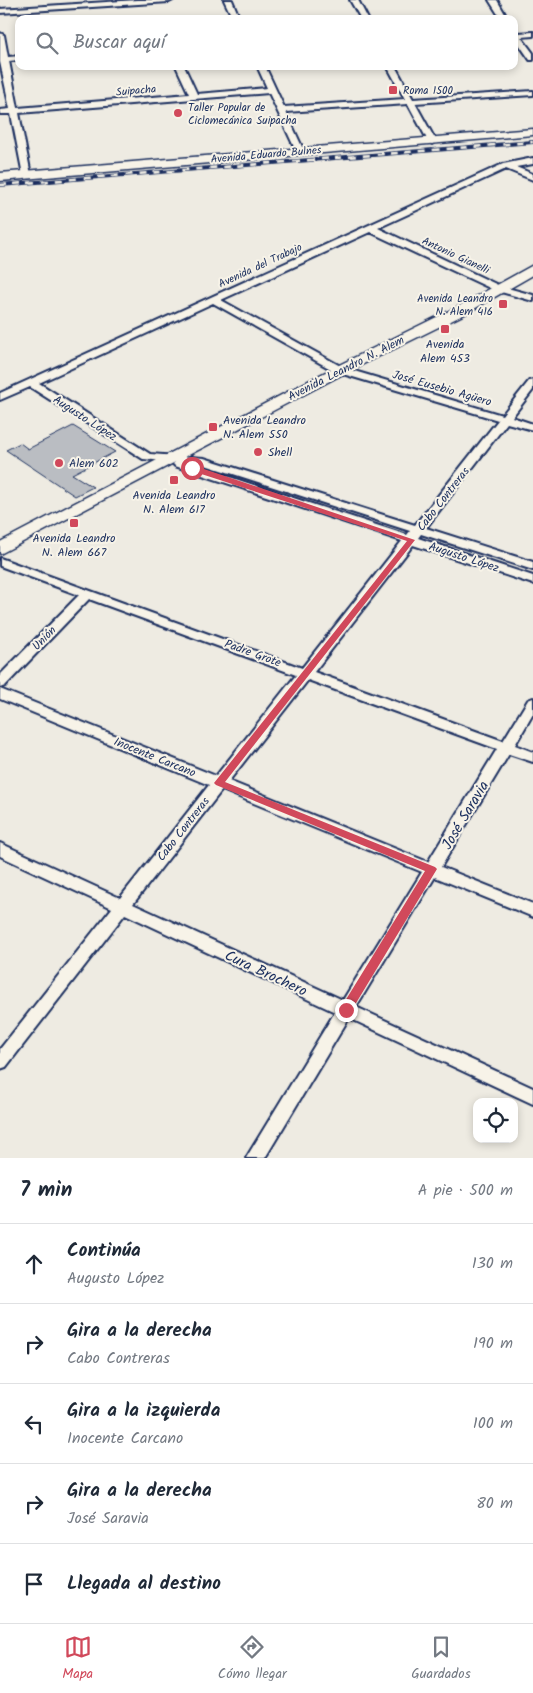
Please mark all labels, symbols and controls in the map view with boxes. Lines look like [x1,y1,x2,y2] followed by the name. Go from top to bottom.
[15,15,518,70] search box
[73,28,165,58] text: Buscar aquí
[33,29,61,57] icon: search
[115,80,157,102] street label: Suipacha
[403,82,454,100] place label: Roma 1500
[387,84,399,96] marker: Roma 1500
[188,99,297,130] place label: Taller Popular de Ciclomecánica Suipacha
[172,107,184,119] marker: Taller Popular de Ciclomecánica Suipacha
[210,141,323,169] street label: Avenida Eduardo Bulnes
[419,232,493,280] street label: Antonio Gianelli
[215,239,305,293] street label: Avenida del Trabajo
[417,290,493,321] place label: Avenida Leandro N. Alem 416
[497,298,509,310] marker: Avenida Leandro N. Alem 416
[439,323,451,335] marker: Avenida Alem 453
[285,331,408,406] street label: Avenida Leandro N. Alem
[420,335,470,368] place label: Avenida Alem 453
[390,365,494,412] street label: José Eusebio Agüero
[49,391,120,446] street label: Augusto López
[223,411,306,444] place label: Avenida Leandro N. Alem 550
[207,421,219,433] marker: Avenida Leandro N. Alem 550
[268,443,292,462] place label: Shell
[252,446,264,458] marker: Shell
[69,454,119,473] place label: Alem 602
[53,457,65,469] marker: Alem 602
[181,457,204,480] route start
[412,463,475,536] street label: Cabo Contreras
[168,474,180,486] marker: Avenida Leandro N. Alem 617
[133,486,215,519] place label: Avenida Leandro N. Alem 617
[68,517,80,529] marker: Avenida Leandro N. Alem 667
[33,529,115,562] place label: Avenida Leandro N. Alem 667
[426,537,501,578] street label: Augusto López
[28,622,61,655] street label: Unión
[222,634,284,673] street label: Padre Grote
[111,732,199,783] street label: Inocente Carcano
[436,776,496,855] street label: José Saravia
[152,793,215,866] street label: Cabo Contreras
[220,944,311,1004] street label: Cura Brochero
[335,999,358,1022] route end
[473,1098,518,1143] map controls
[473,1098,518,1143] button: locate
[20,1174,72,1207] text: 7 min
[418,1178,513,1203] text: A pie · 500 m
[67,1236,141,1266] text: Continúa
[20,1250,48,1278] icon: ahead
[472,1251,513,1276] text: 130 m
[67,1266,164,1291] text: Augusto López
[67,1316,212,1346] text: Gira a la derecha
[20,1330,48,1358] icon: right
[473,1331,513,1356] text: 190 m
[67,1346,170,1371] text: Cabo Contreras
[67,1396,220,1426] text: Gira a la izquierda
[20,1410,48,1438] icon: left
[473,1411,513,1436] text: 100 m
[67,1426,183,1451] text: Inocente Carcano
[67,1476,212,1506] text: Gira a la derecha
[20,1490,48,1518] icon: right
[476,1491,513,1516] text: 80 m
[67,1506,149,1531] text: José Saravia
[67,1569,221,1599] text: Llegada al destino
[20,1570,48,1598] icon: arrive
[62,1633,93,1685] tab: Mapa
[218,1633,287,1685] tab: Cómo llegar
[411,1633,471,1685] tab: Guardados

